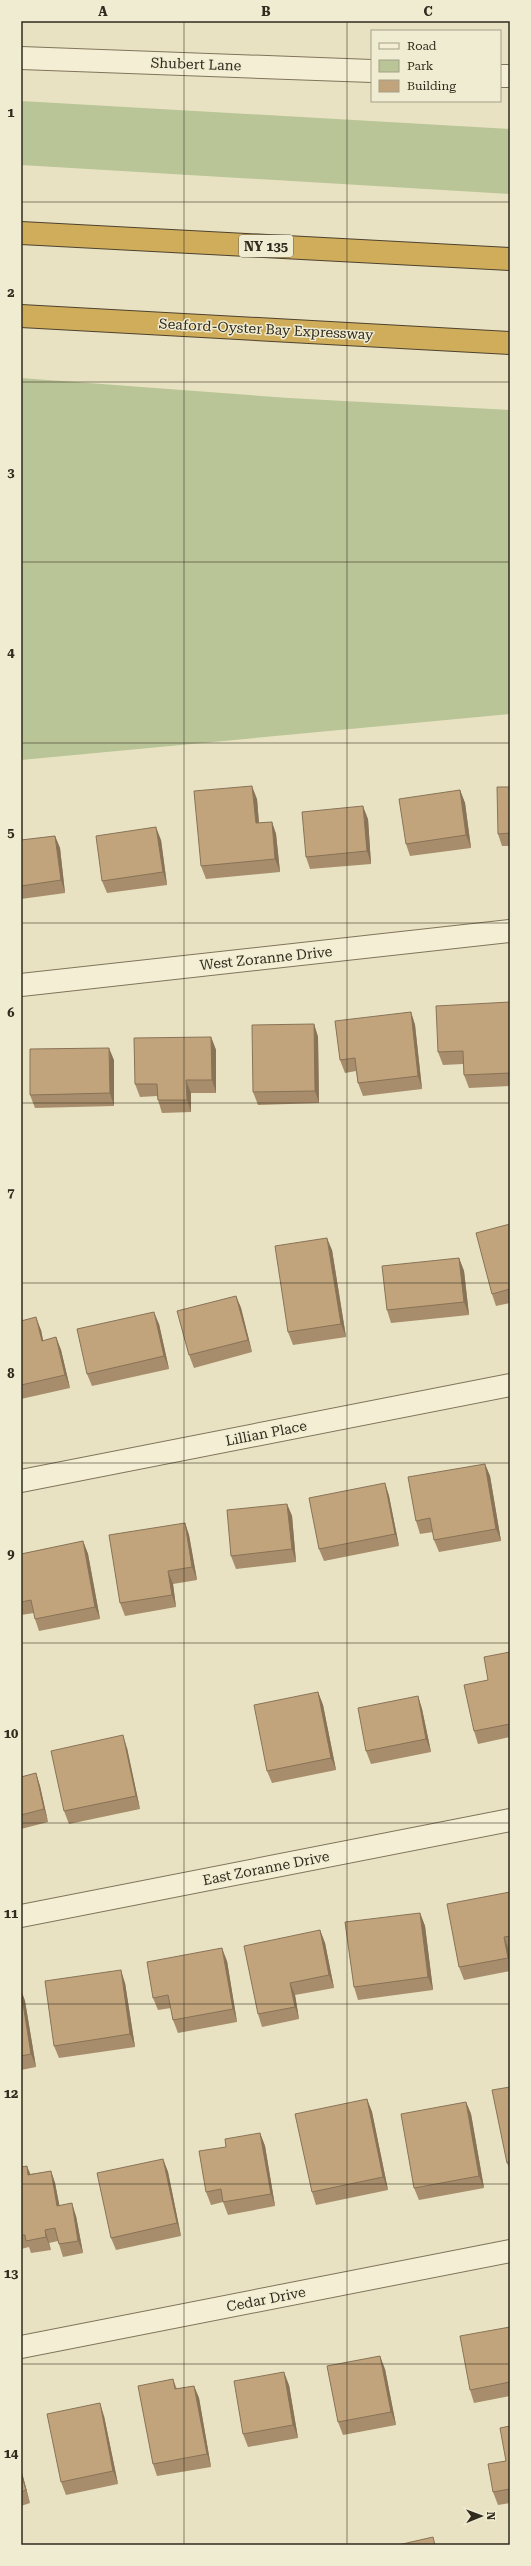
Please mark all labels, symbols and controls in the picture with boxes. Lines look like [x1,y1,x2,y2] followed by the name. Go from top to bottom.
[98,4,108,19] text: A
[261,4,271,19] text: B
[423,4,433,19] text: C
[371,30,501,102] legend
[407,39,437,53] text: Road
[150,54,242,74] street label: Shubert Lane
[407,59,434,73] text: Park
[407,79,456,93] text: Building
[7,105,15,120] text: 1
[239,235,293,257] road number: NY 135
[7,285,15,300] text: 2
[158,315,374,343] street label: Seaford-Oyster Bay Expressway
[7,465,15,480] text: 3
[7,645,15,660] text: 4
[7,825,15,840] text: 5
[199,943,333,973] street label: West Zoranne Drive
[7,1005,15,1020] text: 6
[7,1185,15,1200] text: 7
[7,1366,15,1381] text: 8
[224,1417,308,1449] street label: Lillian Place
[7,1546,15,1561] text: 9
[4,1726,18,1741] text: 10
[201,1848,331,1888] street label: East Zoranne Drive
[4,1906,18,1921] text: 11
[4,2086,18,2101] text: 12
[4,2266,18,2281] text: 13
[225,2283,307,2315] street label: Cedar Drive
[4,2446,19,2461] text: 14
[461,2496,501,2536] north arrow
[484,2511,497,2521] text: N

